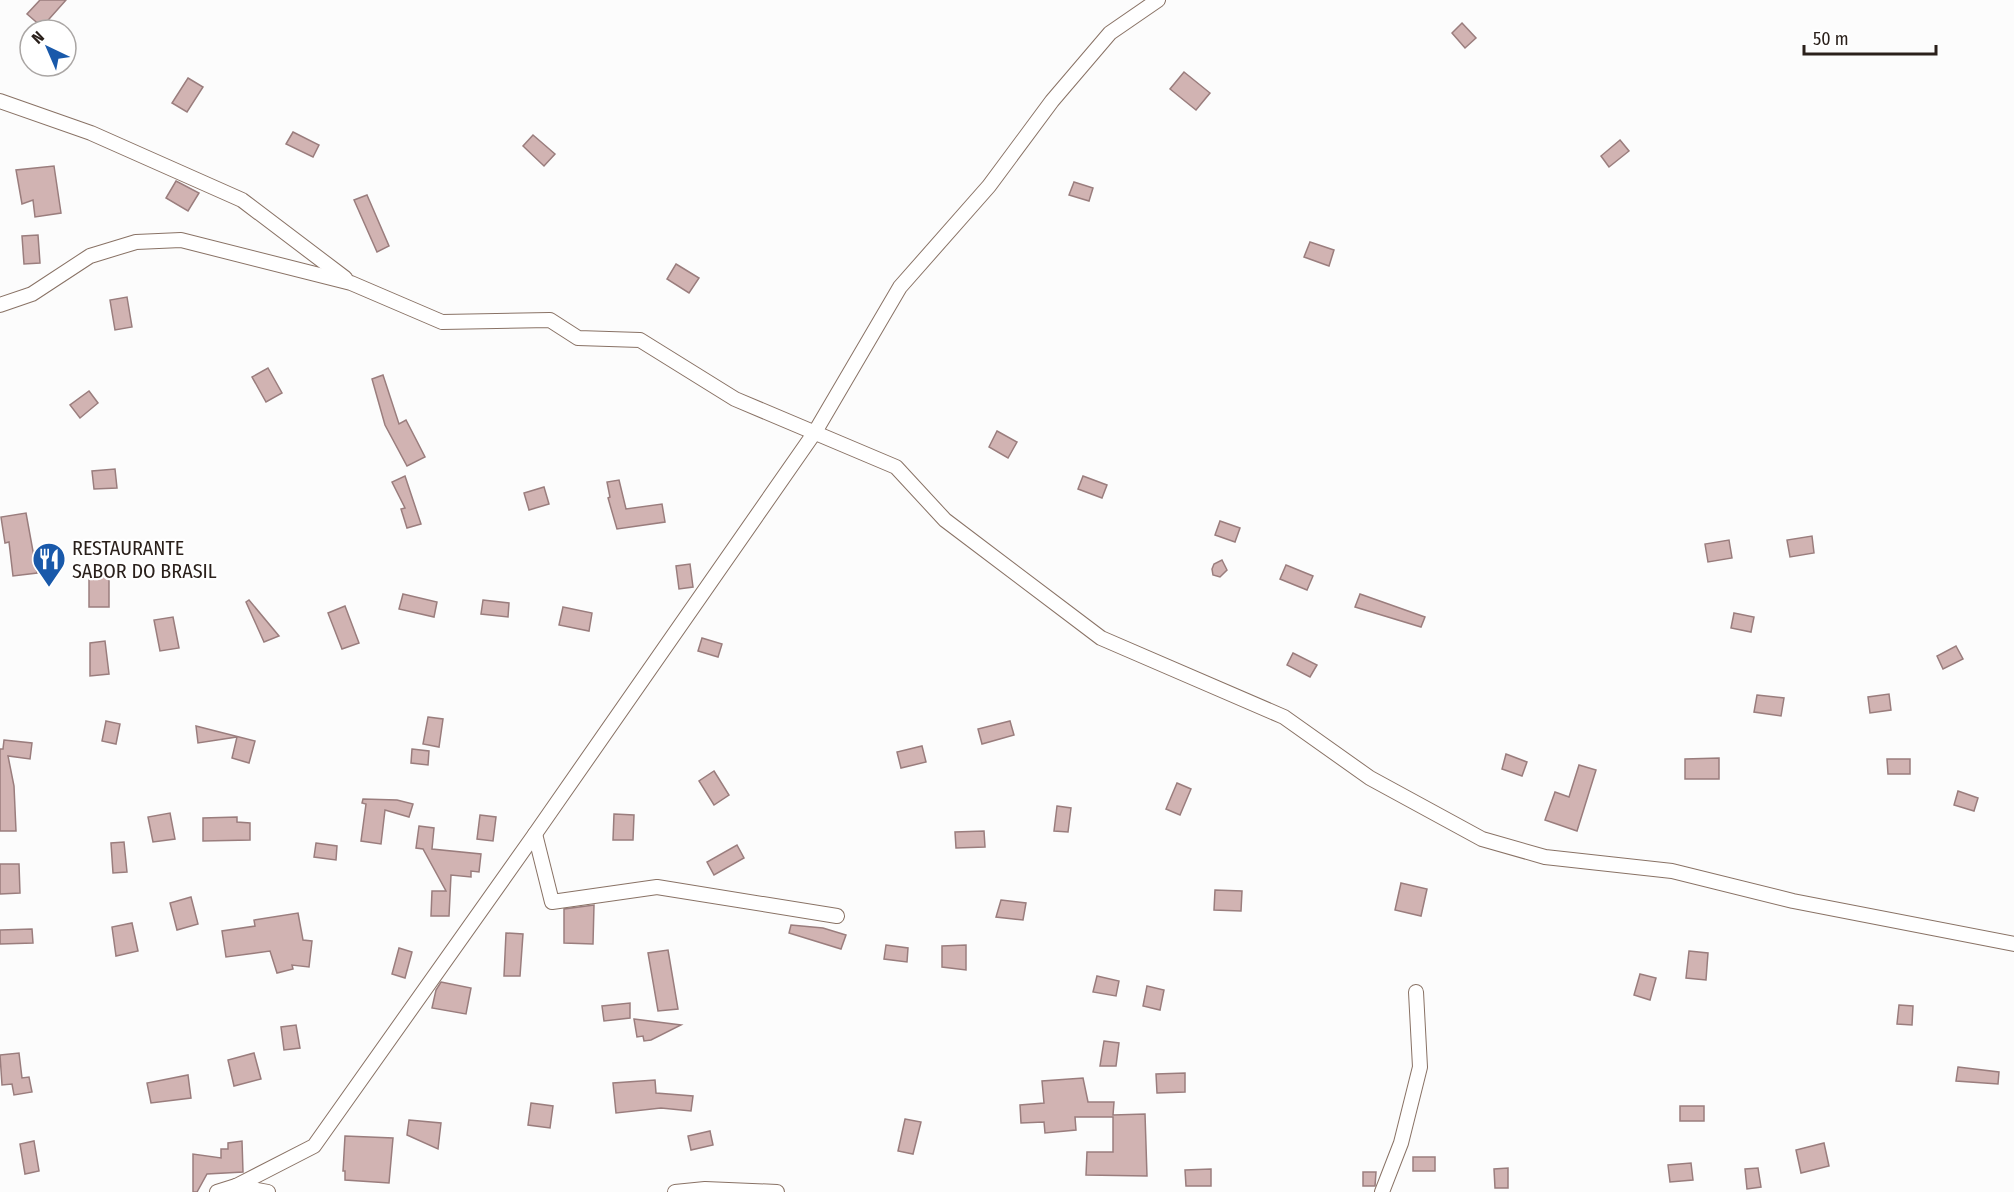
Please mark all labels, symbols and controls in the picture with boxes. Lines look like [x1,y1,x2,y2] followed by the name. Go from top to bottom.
[18,18,78,78] north arrow
[1804,18,1936,56] scale bar
[28,27,48,48] text: N
[1813,28,1849,50] text: 50 m
[72,536,217,583] place label: RESTAURANTE SABOR DO BRASIL
[31,541,67,588] restaurant icon: RESTAURANTE SABOR DO BRASIL

